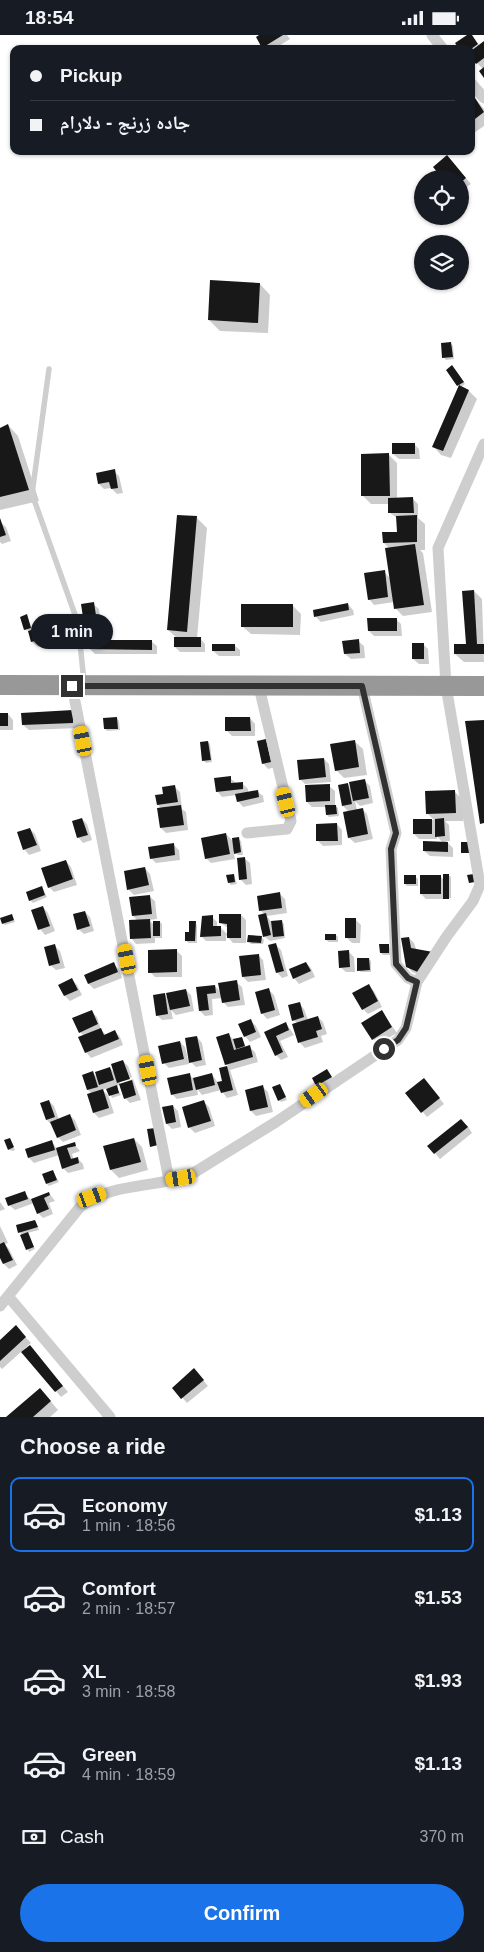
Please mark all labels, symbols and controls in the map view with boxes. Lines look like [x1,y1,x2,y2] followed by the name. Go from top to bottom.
[25,7,74,28] text: 18:54
[60,65,122,86] text: Pickup
[60,112,190,133] text: جاده زرنج - دلارام
[414,170,469,290] map controls
[414,170,469,225] button: locate
[414,235,469,290] button: layers
[31,613,113,649] callout: 1 min
[51,623,93,640] text: 1 min
[61,675,83,697] route end
[72,725,93,757] car
[275,786,296,818] car
[116,943,137,975] car
[373,1038,395,1060] route start
[137,1054,158,1086] car
[297,1080,330,1110] car
[165,1168,196,1188] car
[75,1185,108,1209] car
[20,1434,165,1459] text: Choose a ride
[22,1492,67,1537] icon: car
[82,1495,168,1516] text: Economy
[414,1504,462,1525] text: $1.13
[82,1517,175,1534] text: 1 min · 18:56
[22,1575,67,1620] icon: car
[82,1578,156,1599] text: Comfort
[414,1587,462,1608] text: $1.53
[82,1600,175,1617] text: 2 min · 18:57
[22,1658,67,1703] icon: car
[82,1661,106,1682] text: XL
[414,1670,462,1691] text: $1.93
[82,1683,175,1700] text: 3 min · 18:58
[22,1741,67,1786] icon: car
[82,1744,137,1765] text: Green
[414,1753,462,1774] text: $1.13
[82,1766,175,1783] text: 4 min · 18:59
[20,1823,48,1851] icon: cash
[60,1826,104,1847] text: Cash
[420,1828,464,1845] text: 370 m
[20,1884,464,1942] button: Confirm

